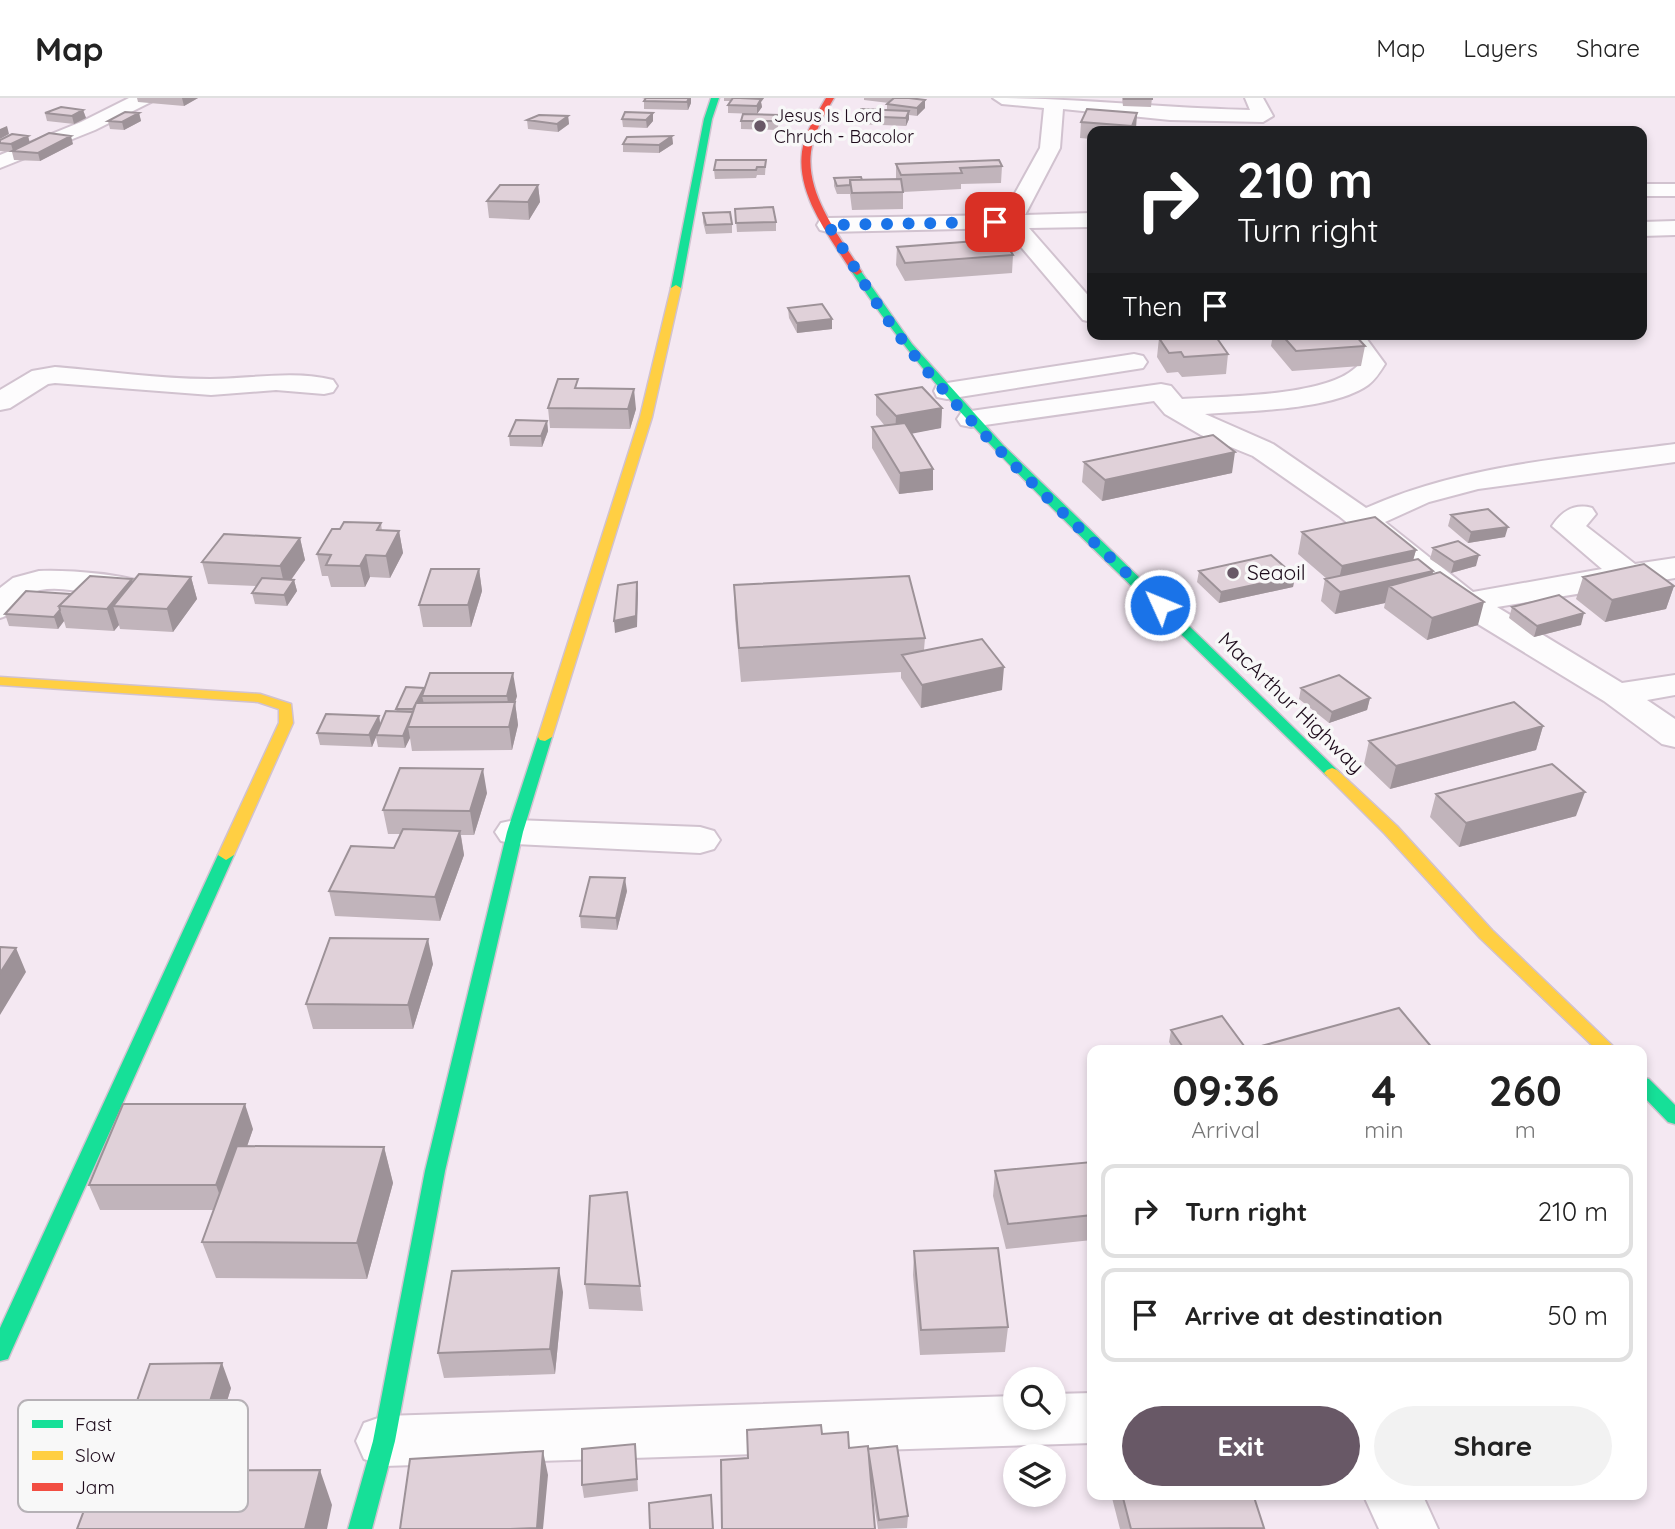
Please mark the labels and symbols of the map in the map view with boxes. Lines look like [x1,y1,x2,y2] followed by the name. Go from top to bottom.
[774,104,914,148] place label: Jesus Is Lord Chruch - Bacolor
[752,118,768,134] marker: Jesus Is Lord Chruch - Bacolor
[965,192,1025,252] pin
[1247,559,1306,585] place label: Seaoil
[1225,565,1241,581] marker: Seaoil
[1123,568,1197,642] position arrow
[1213,626,1370,779] street label: MacArthur Highway
[18,1400,248,1512] legend
[75,1412,112,1436] text: Fast
[75,1443,116,1467] text: Slow
[75,1475,115,1499] text: Jam

